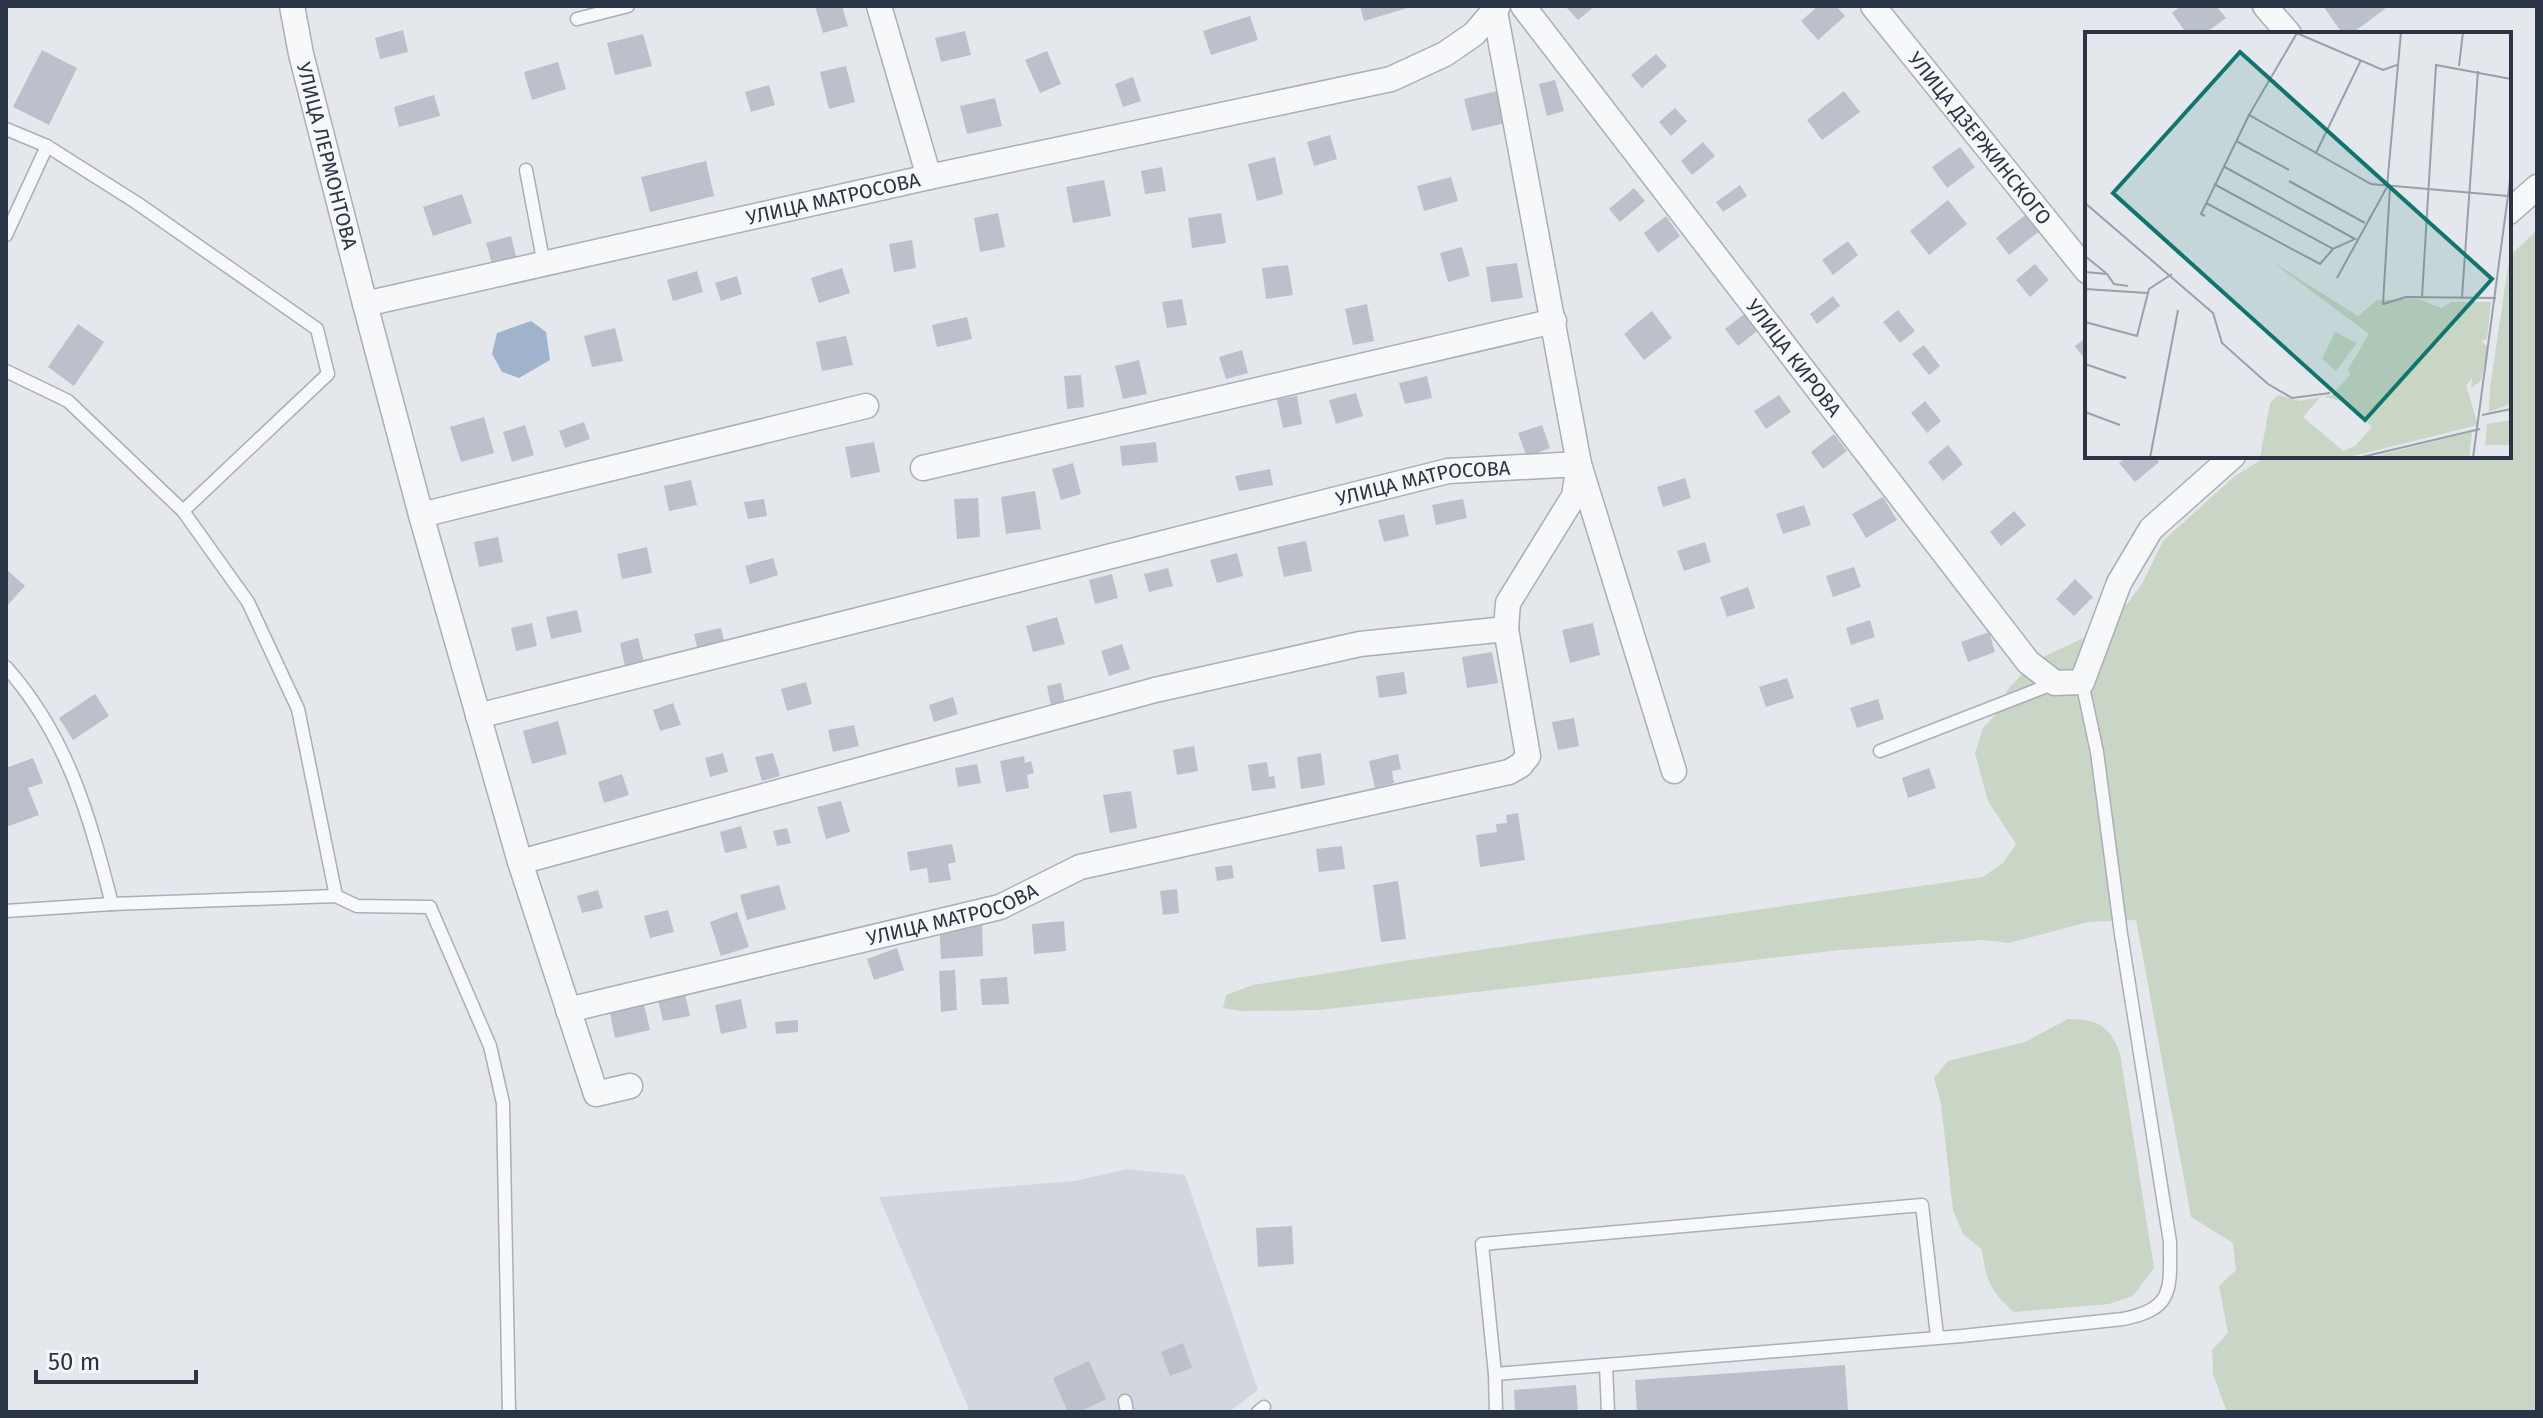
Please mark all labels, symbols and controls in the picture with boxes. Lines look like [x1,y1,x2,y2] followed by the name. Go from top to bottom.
[2085,32,2511,458] inset map
[1903,47,2057,229] street label: УЛИЦА ДЗЕРЖИНСКОГО
[292,60,363,252] street label: УЛИЦА ЛЕРМОНТОВА
[744,167,923,230] street label: УЛИЦА МАТРОСОВА
[1741,294,1847,422] street label: УЛИЦА КИРОВА
[1333,456,1511,511] street label: УЛИЦА МАТРОСОВА
[864,878,1042,950] street label: УЛИЦА МАТРОСОВА
[36,1334,196,1384] scale bar
[48,1348,100,1376] text: 50 m

